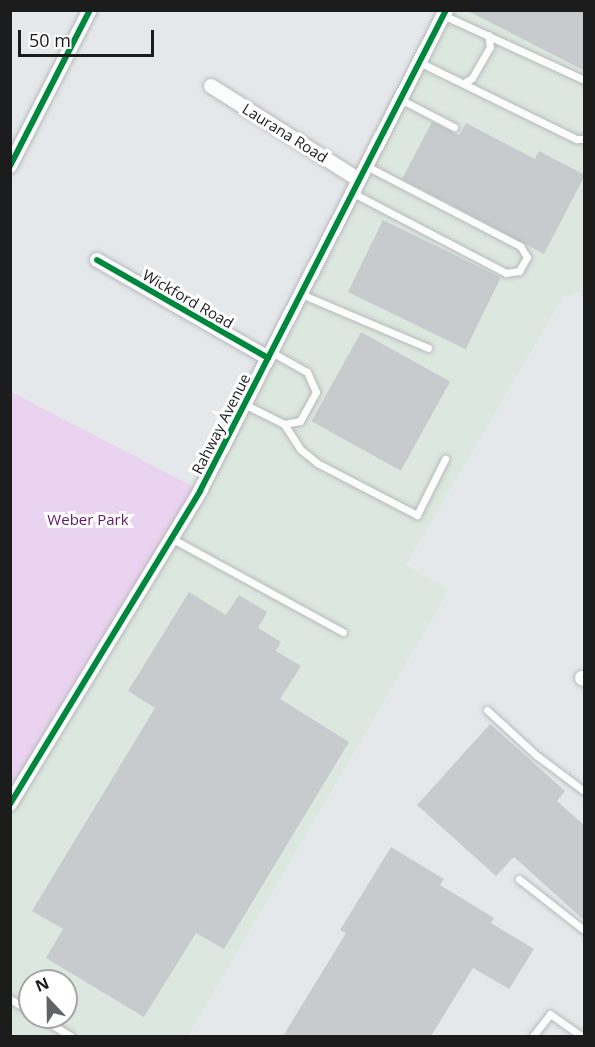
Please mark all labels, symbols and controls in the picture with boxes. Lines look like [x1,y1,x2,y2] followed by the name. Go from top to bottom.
[21,18,158,56] scale bar
[29,28,71,52] text: 50 m
[239,100,331,166] street label: Laurana Road
[139,266,237,332] street label: Wickford Road
[188,371,254,477] street label: Rahway Avenue
[47,511,129,529] park label: Weber Park
[18,969,78,1029] north arrow
[32,972,52,997] text: N

